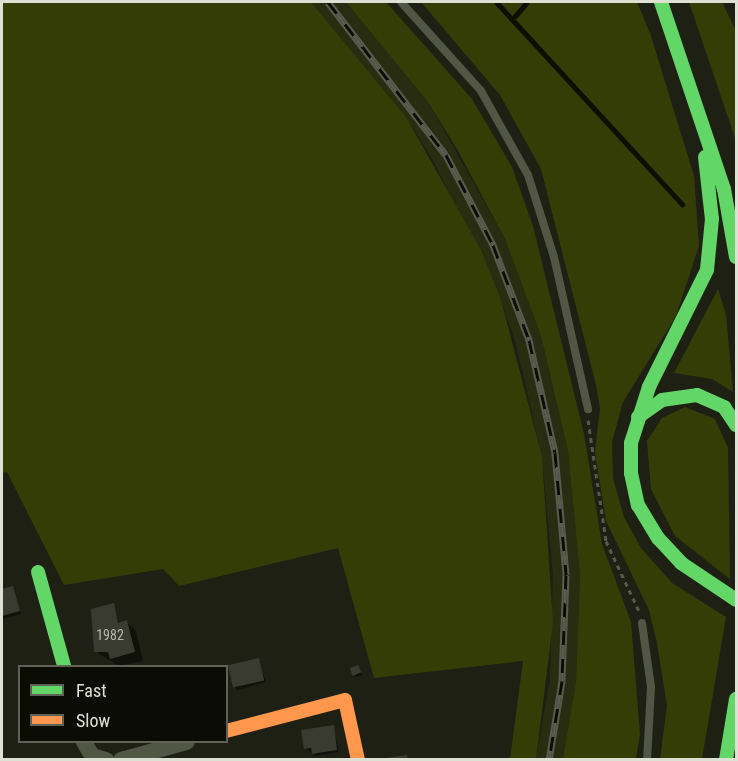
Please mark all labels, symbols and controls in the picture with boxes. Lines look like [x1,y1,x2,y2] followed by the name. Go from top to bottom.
[96,627,124,643] house number: 1982
[18,665,228,743] legend
[76,680,107,701] text: Fast
[76,710,110,731] text: Slow

